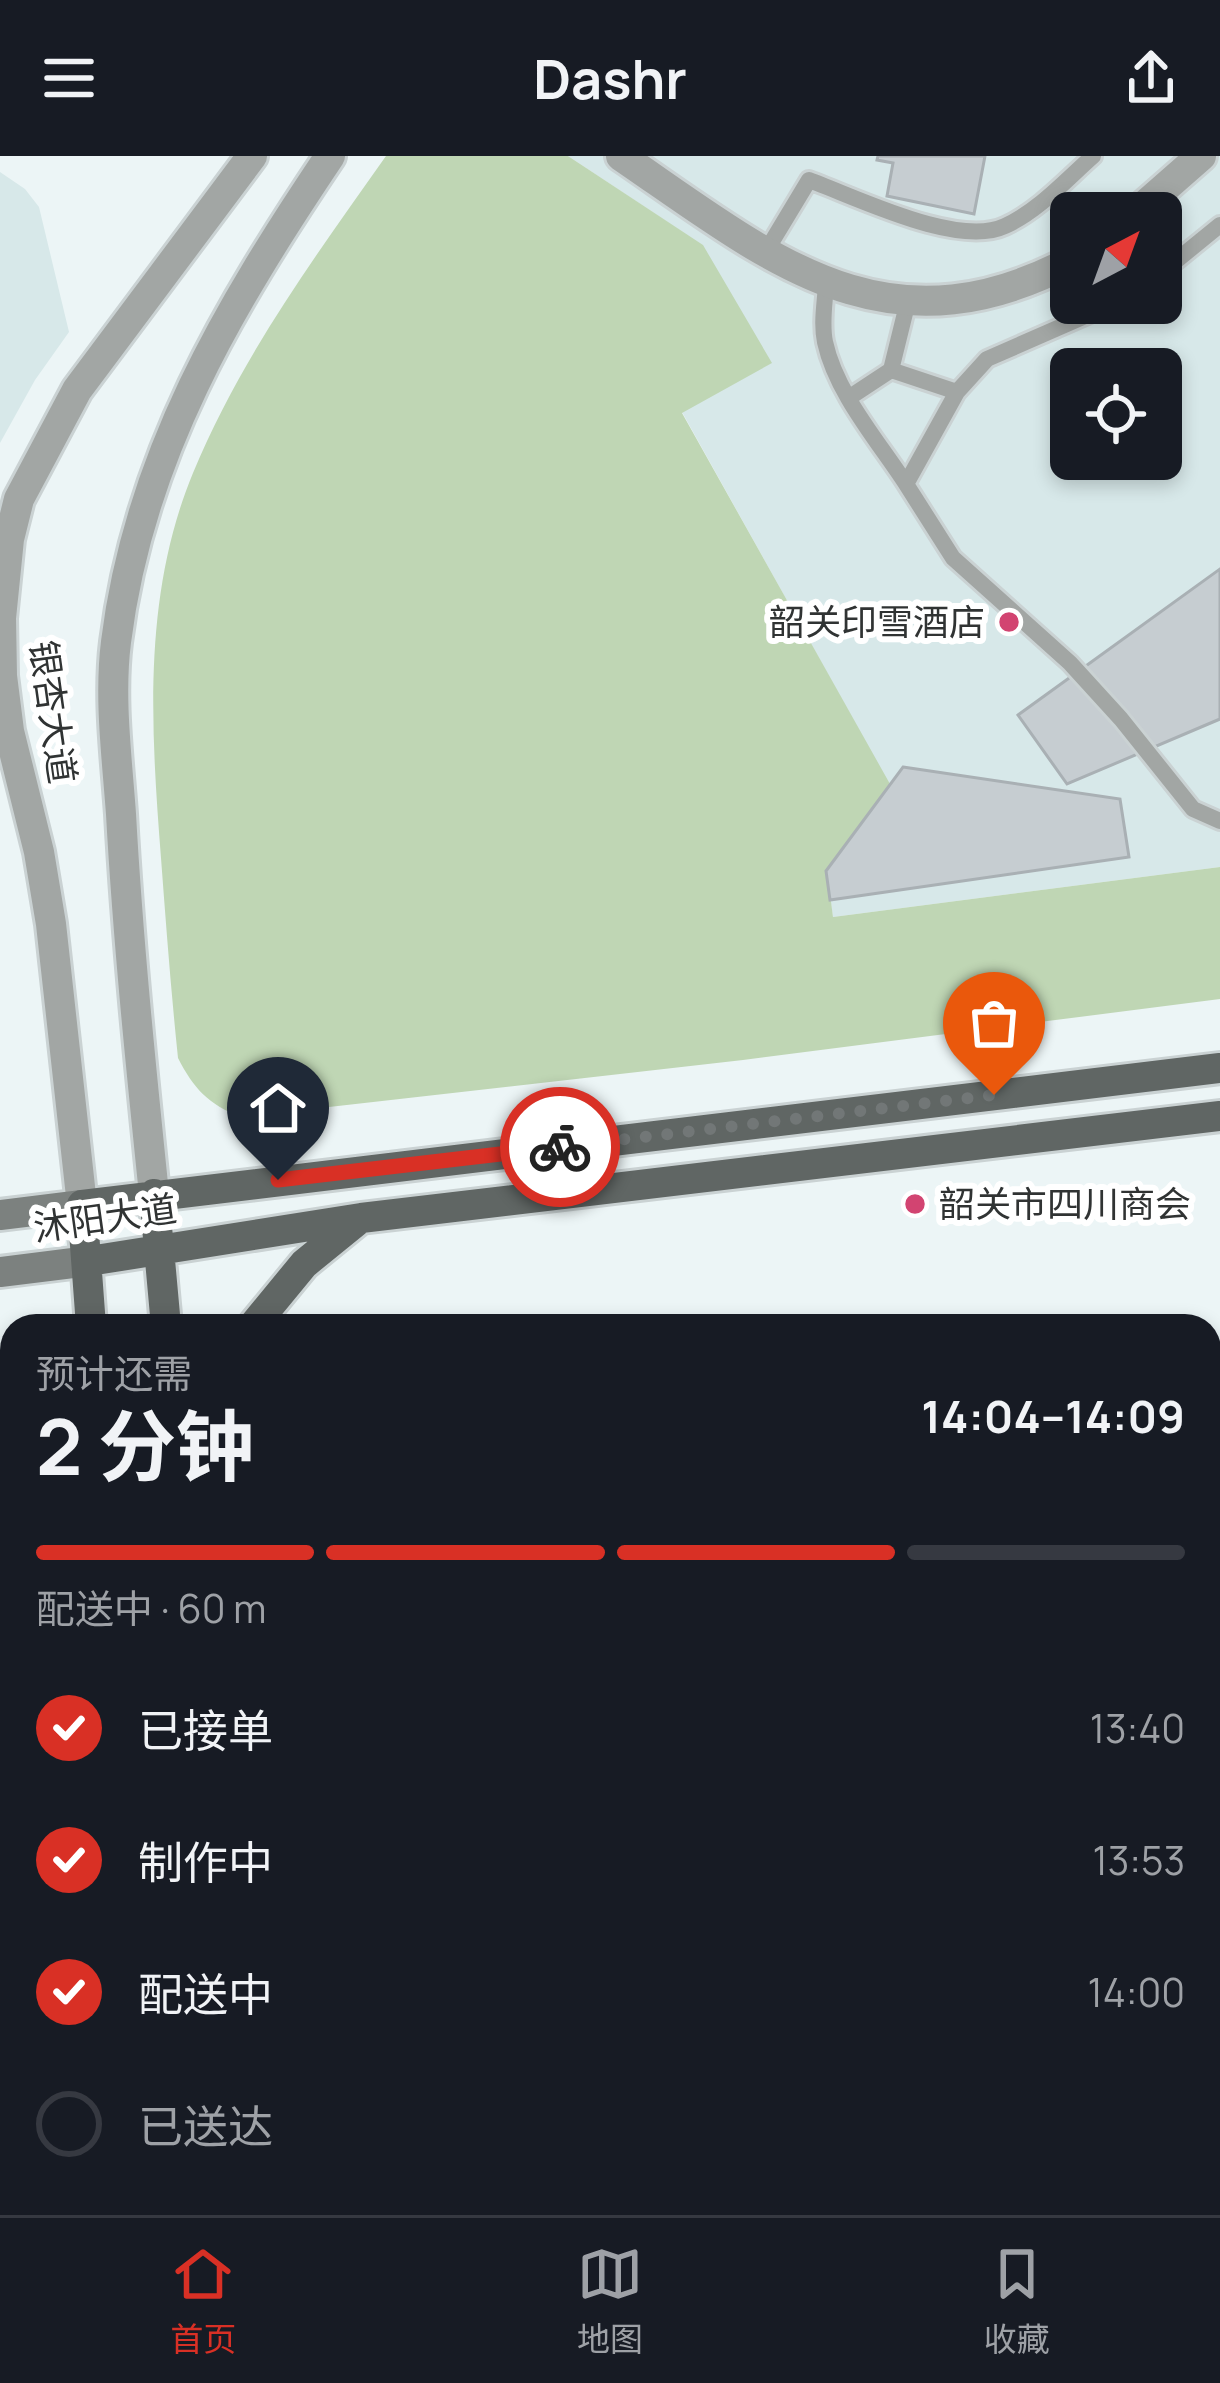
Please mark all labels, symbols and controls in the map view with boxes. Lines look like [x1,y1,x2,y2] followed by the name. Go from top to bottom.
[533,41,687,115] text: Dashr
[36,45,102,111] icon: menu
[1118,45,1184,111] icon: share
[1050,192,1182,324] north arrow
[1050,192,1182,480] map controls
[1050,348,1182,480] button: locate
[769,597,985,646] place label: 韶关印雪酒店
[996,609,1022,635] marker: 韶关印雪酒店
[19,637,88,787] street label: 银杏大道
[943,972,1045,1095] pin
[961,990,1027,1056] icon: bag
[227,1057,329,1180] pin
[245,1075,311,1141] icon: home
[500,1087,620,1207] courier
[527,1114,593,1180] icon: bike
[939,1179,1191,1228] place label: 韶关市四川商会
[30,1183,180,1252] street label: 沐阳大道
[902,1191,928,1217] marker: 韶关市四川商会
[36,1346,192,1400] text: 预计还需
[921,1385,1185,1447] text: 14:04–14:09
[36,1392,254,1498] text: 2 分钟
[36,1581,266,1635] text: 配送中 · 60 m
[36,1695,102,1761] icon: check
[138,1699,273,1761] text: 已接单
[1090,1701,1185,1755] text: 13:40
[36,1827,102,1893] icon: check
[138,1831,273,1893] text: 制作中
[1092,1833,1185,1887] text: 13:53
[36,1959,102,2025] icon: check
[138,1963,273,2025] text: 配送中
[1088,1965,1185,2019] text: 14:00
[138,2095,273,2157] text: 已送达
[170,2241,236,2361] tab: 首页
[577,2241,643,2361] tab: 地图
[984,2241,1050,2361] tab: 收藏

